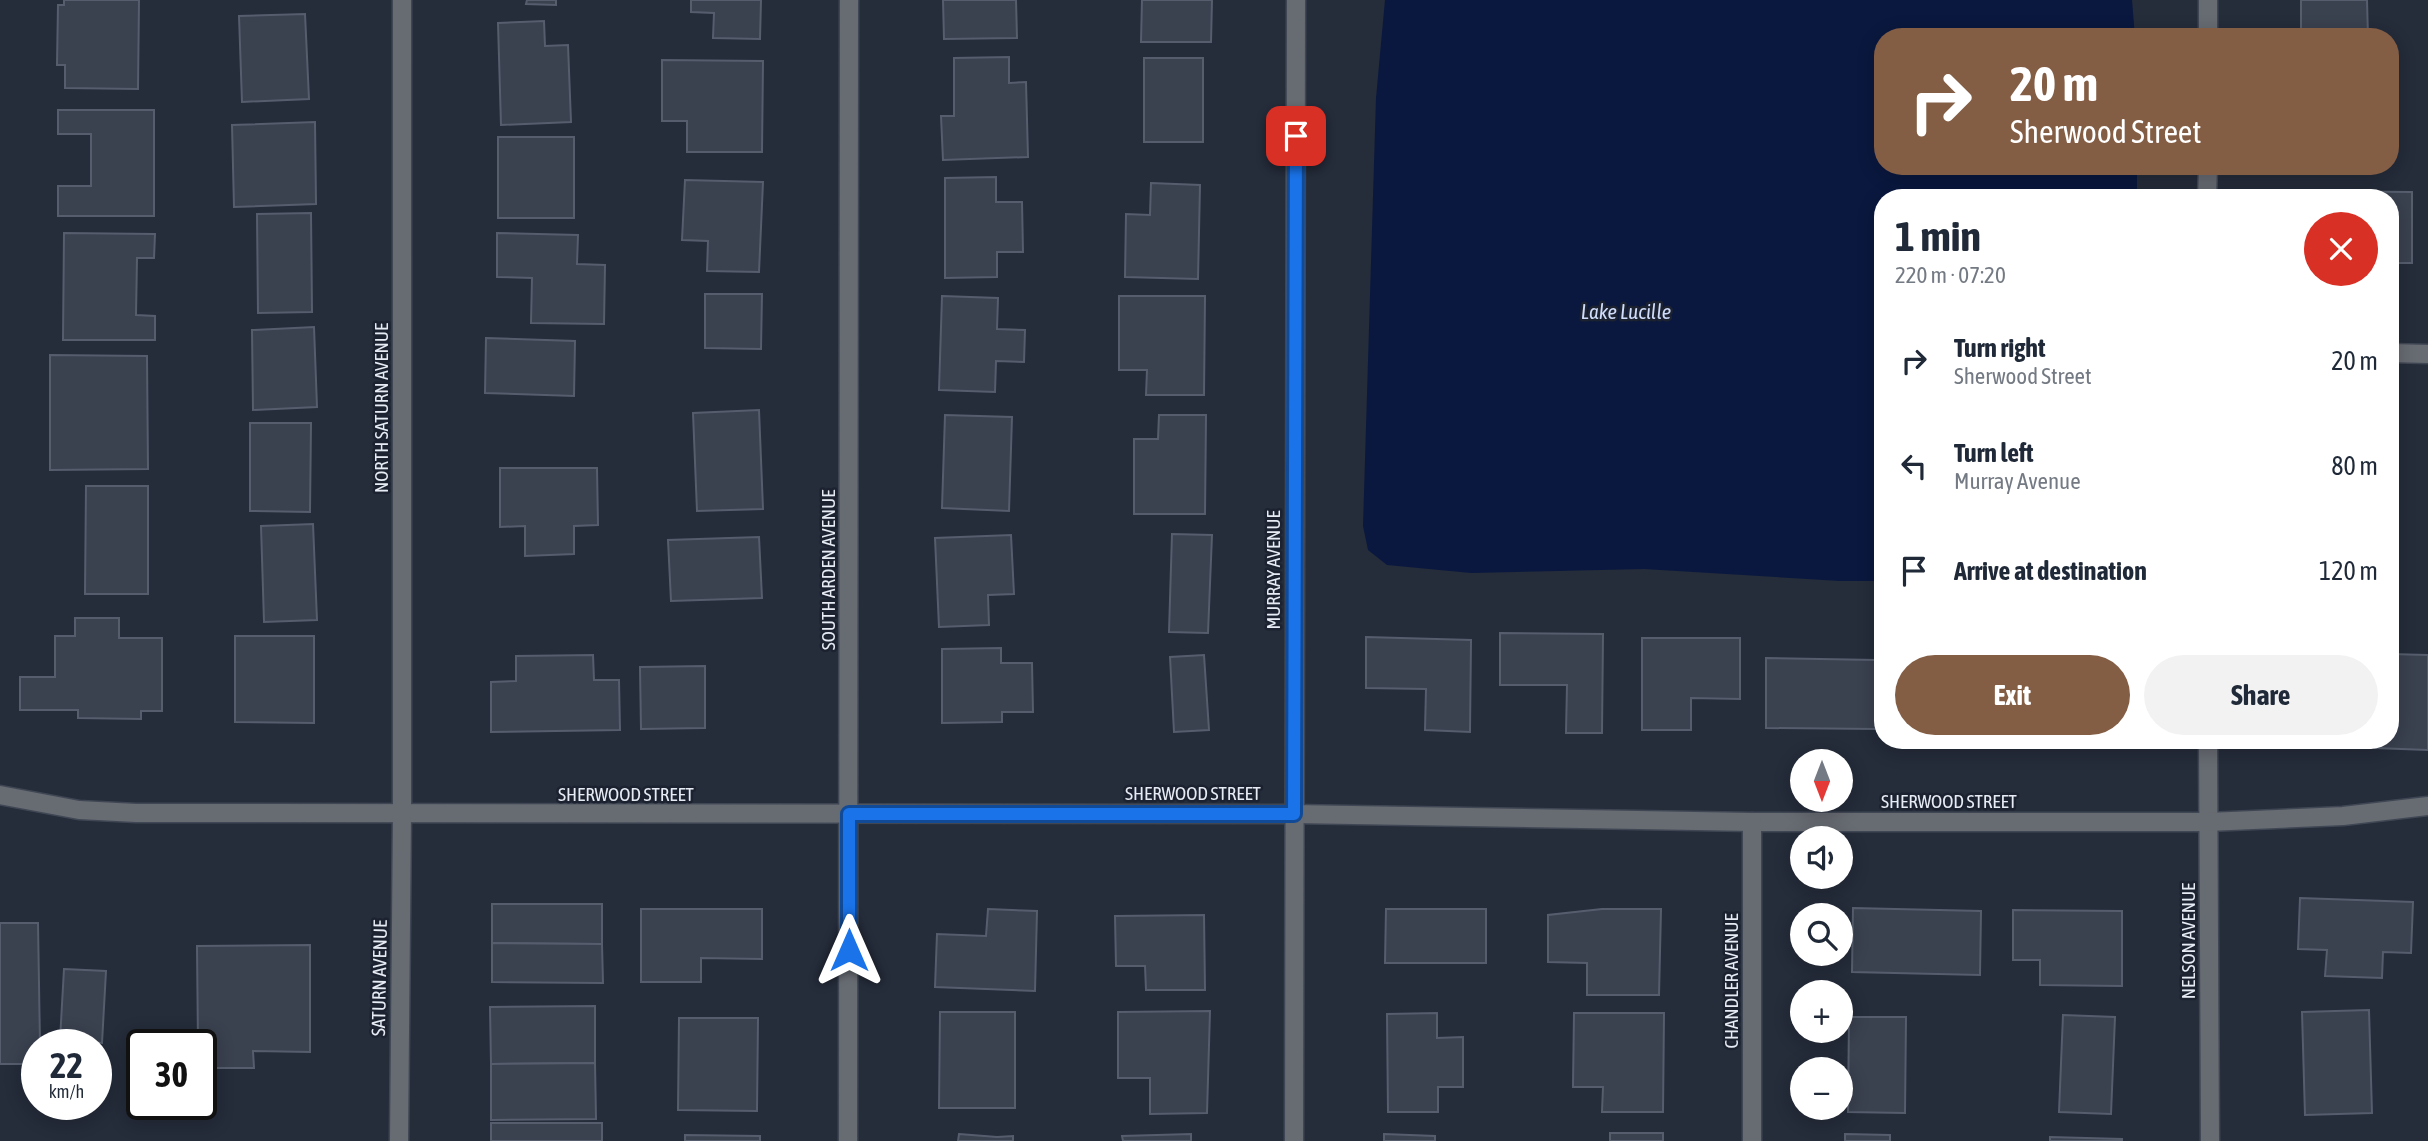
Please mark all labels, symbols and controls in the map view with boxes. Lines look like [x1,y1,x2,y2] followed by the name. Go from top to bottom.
[2010,55,2098,111] text: 20 m
[1895,56,1986,147] icon: right
[1266,106,1326,166] pin
[2010,113,2202,150] text: Sherwood Street
[1277,117,1315,155] icon: arrive
[1895,212,1981,260] text: 1 min
[2304,212,2378,286] button: close
[1895,262,2006,288] text: 220 m · 07:20
[1581,299,1671,323] water label: Lake Lucille
[370,323,392,493] street label: NORTH SATURN AVENUE
[1954,333,2045,363] text: Turn right
[1895,342,1933,380] icon: right
[2331,346,2378,376] text: 20 m
[1954,363,2092,389] text: Sherwood Street
[1954,438,2034,468] text: Turn left
[1895,447,1933,485] icon: left
[2331,451,2378,481] text: 80 m
[1954,468,2081,494] text: Murray Avenue
[817,490,839,650] street label: SOUTH ARDEN AVENUE
[1262,510,1284,630] street label: MURRAY AVENUE
[1895,552,1933,590] icon: arrive
[1954,556,2147,586] text: Arrive at destination
[2319,556,2378,586] text: 120 m
[1895,655,2130,735] button: Exit
[2144,655,2378,735] button: Share
[1790,749,1853,812] north arrow
[1790,749,1853,1120] map controls
[1125,782,1262,804] street label: SHERWOOD STREET
[558,783,695,805] street label: SHERWOOD STREET
[1881,790,2018,812] street label: SHERWOOD STREET
[1790,826,1853,889] button: sound
[2177,883,2199,999] street label: NELSON AVENUE
[1790,903,1853,966] button: search
[812,913,886,987] position arrow
[1720,913,1742,1049] street label: CHANDLER AVENUE
[367,920,391,1036] street label: SATURN AVENUE
[1790,980,1853,1043] button: +
[126,1029,217,1120] speed limit sign: 30
[50,1045,83,1085] text: 22
[1790,1057,1853,1120] button: −
[49,1081,84,1102] text: km/h

